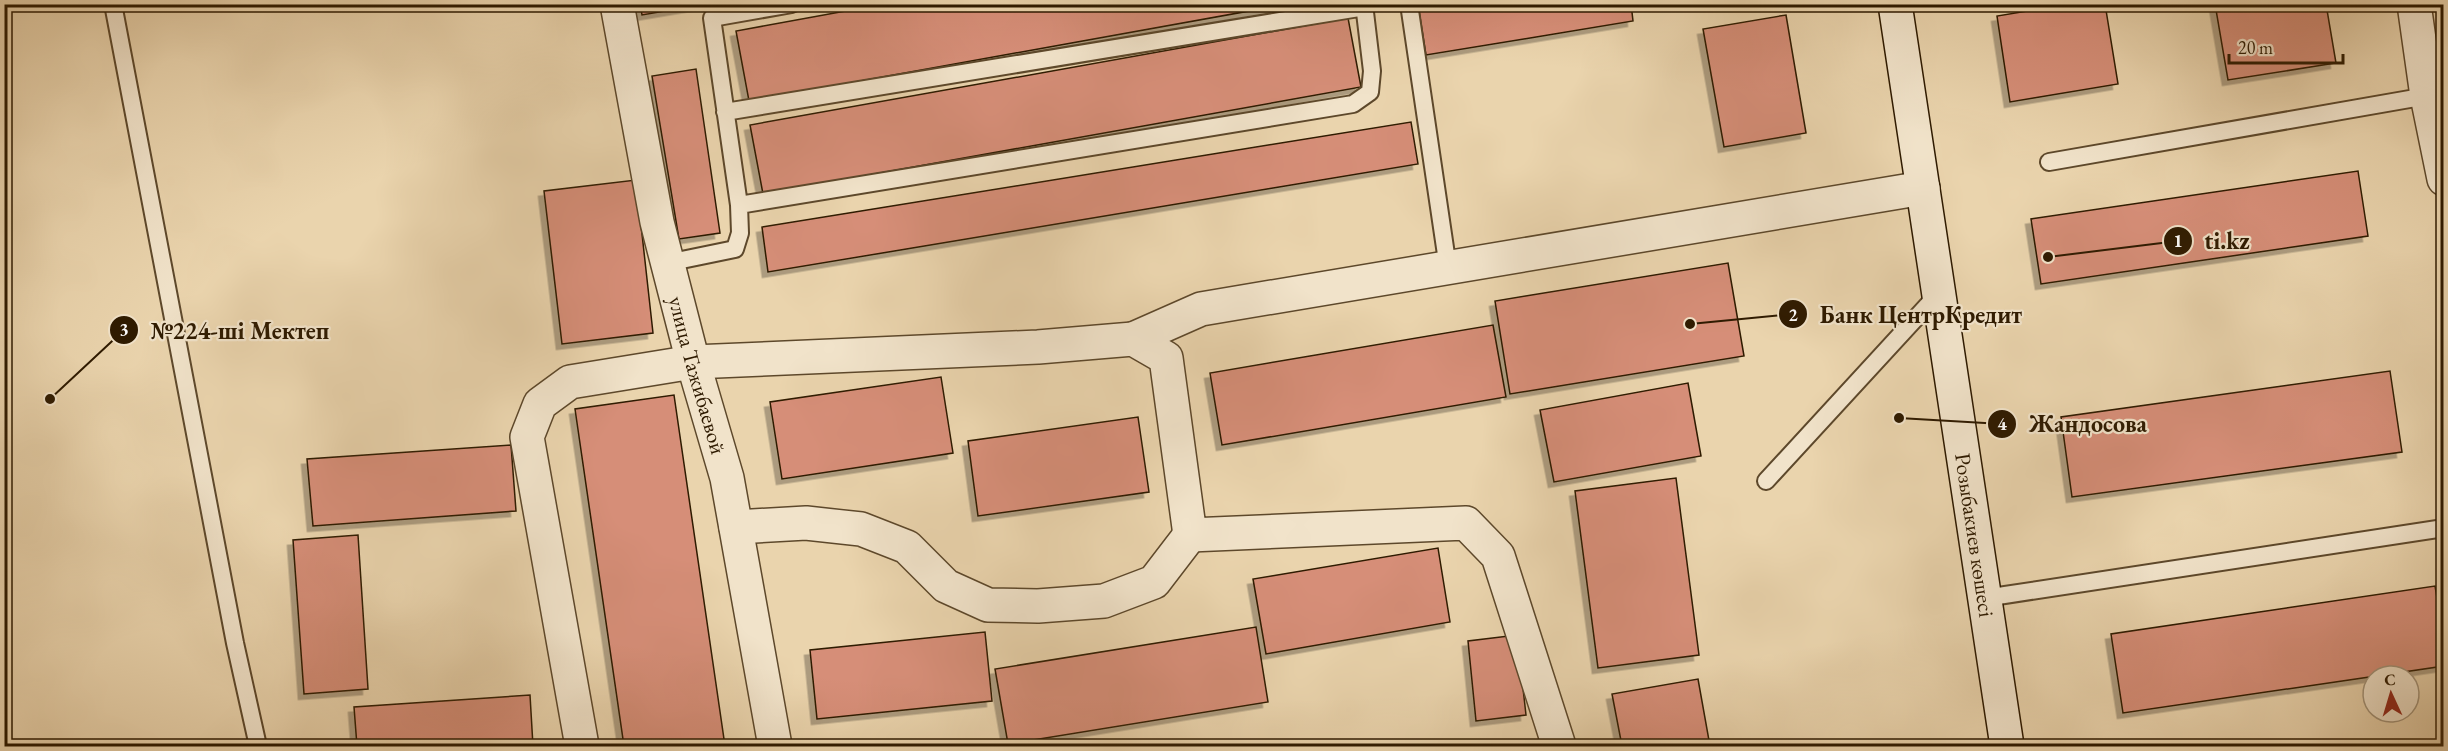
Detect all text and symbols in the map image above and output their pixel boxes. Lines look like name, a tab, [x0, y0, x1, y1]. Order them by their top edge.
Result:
scale bar	[2229, 27, 2343, 65]
text: 20 m	[2238, 36, 2273, 59]
callout: ti.kz	[2163, 220, 2262, 262]
text: ti.kz	[2204, 225, 2250, 256]
text: 1	[2173, 229, 2183, 252]
street label: улица Тажибаевой	[662, 293, 734, 458]
callout: Банк ЦентрКредит	[1778, 293, 2034, 335]
text: Банк ЦентрКредит	[1820, 299, 2022, 330]
text: 2	[1788, 303, 1798, 326]
callout: №224-ші Мектеп	[109, 309, 342, 351]
text: №224-ші Мектеп	[151, 315, 330, 346]
text: 3	[119, 318, 129, 341]
callout: Жандосова	[1987, 403, 2159, 445]
text: Жандосова	[2028, 408, 2148, 439]
text: 4	[1997, 412, 2007, 435]
street label: Розыбакиев көшесі	[1948, 451, 2002, 619]
north arrow	[2361, 664, 2421, 724]
text: С	[2384, 669, 2396, 690]

